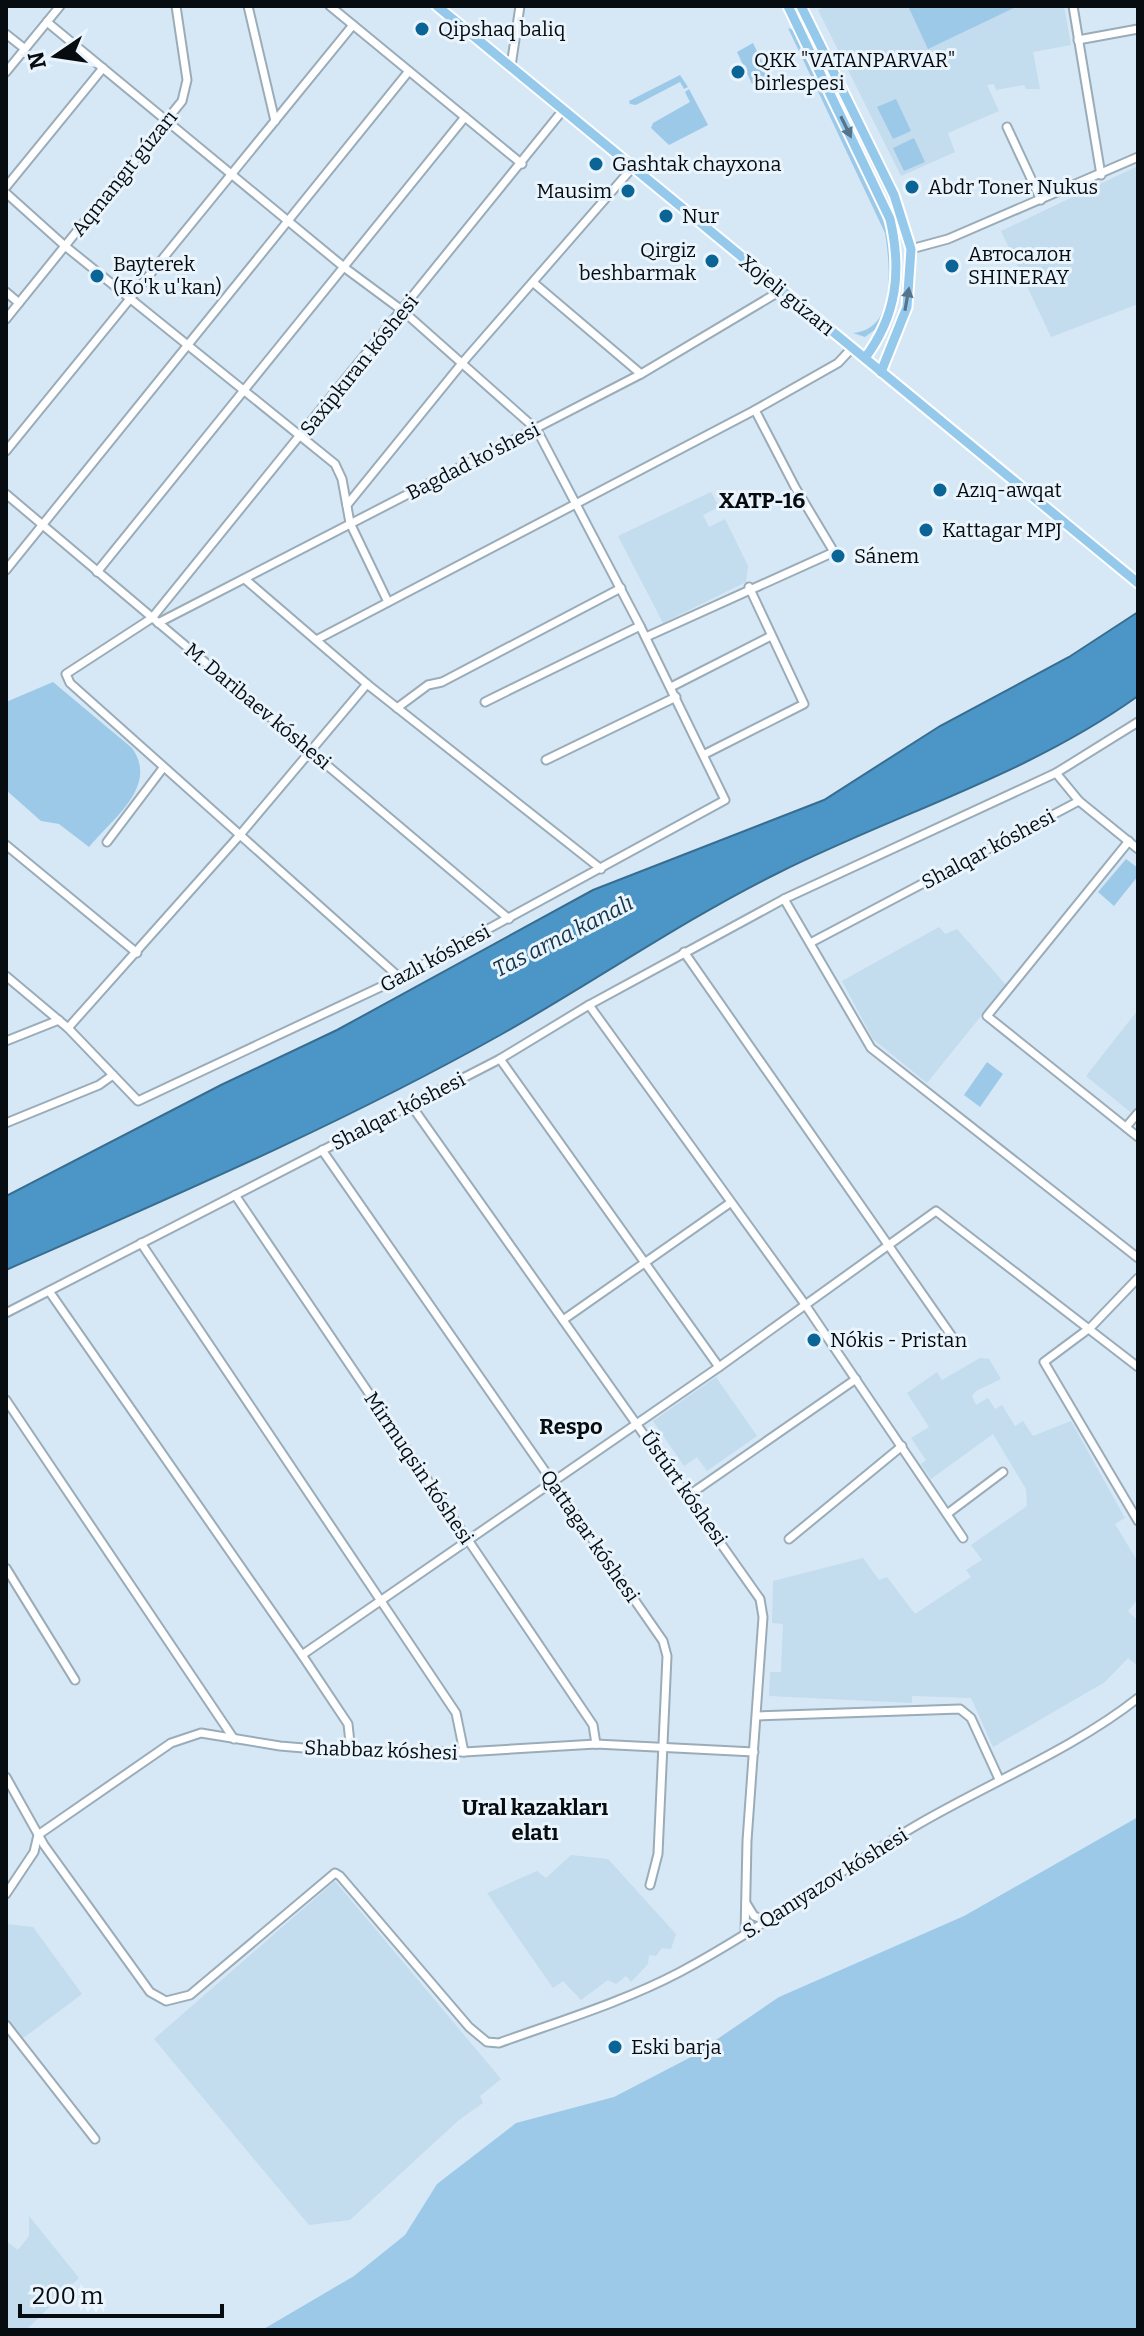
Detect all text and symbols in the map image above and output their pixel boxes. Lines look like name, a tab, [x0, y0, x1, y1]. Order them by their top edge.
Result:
north arrow	[16, 16, 96, 96]
place label: Qipshaq baliq	[438, 17, 566, 41]
marker: Qipshaq baliq	[413, 20, 431, 38]
place label: QKK "VATANPARVAR" birlespesi	[754, 48, 956, 95]
text: N	[22, 49, 52, 72]
marker: QKK "VATANPARVAR" birlespesi	[729, 63, 747, 81]
street label: Aqmangıt gúzarı	[66, 105, 182, 241]
one-way arrow	[839, 115, 853, 138]
place label: Gashtak chayxona	[612, 152, 781, 176]
marker: Gashtak chayxona	[587, 155, 605, 173]
place label: Abdr Toner Nukus	[928, 175, 1098, 199]
marker: Abdr Toner Nukus	[903, 178, 921, 196]
place label: Mausim	[537, 179, 612, 203]
marker: Mausim	[619, 182, 637, 200]
place label: Nur	[682, 204, 719, 228]
marker: Nur	[657, 207, 675, 225]
place label: Qirgiz beshbarmak	[579, 238, 697, 285]
place label: Автосалон SHINERAY	[968, 242, 1072, 289]
street label: Xojeli gúzarı	[734, 249, 839, 341]
place label: Bayterek (Ko'k u'kan)	[113, 252, 222, 299]
marker: Qirgiz beshbarmak	[703, 252, 721, 270]
marker: Автосалон SHINERAY	[943, 257, 961, 275]
marker: Bayterek (Ko'k u'kan)	[88, 267, 106, 285]
one-way arrow	[902, 286, 914, 311]
street label: Saxipkıran kóshesi	[295, 290, 423, 440]
street label: Bagdad ko'shesi	[402, 417, 544, 505]
place label: Azıq-awqat	[956, 478, 1062, 502]
marker: Azıq-awqat	[931, 481, 949, 499]
district label: XATP-16	[719, 487, 805, 514]
place label: Kattagar MPJ	[942, 518, 1062, 542]
marker: Kattagar MPJ	[917, 521, 935, 539]
place label: Sánem	[854, 544, 919, 568]
marker: Sánem	[829, 547, 847, 565]
street label: M. Daribaev kóshesi	[180, 638, 336, 774]
street label: Shalqar kóshesi	[917, 804, 1059, 894]
water label: Tas arna kanalı	[488, 889, 638, 983]
street label: Gazlı kóshesi	[376, 919, 494, 997]
street label: Shalqar kóshesi	[327, 1067, 469, 1155]
place label: Nókis - Pristan	[830, 1328, 967, 1352]
marker: Nókis - Pristan	[805, 1331, 823, 1349]
street label: Mirmuqsin kóshesi	[359, 1387, 479, 1549]
district label: Respo	[539, 1413, 603, 1440]
street label: Ústúrt kóshesi	[636, 1426, 732, 1550]
street label: Qattagar kóshesi	[535, 1465, 645, 1607]
street label: Shabbaz kóshesi	[304, 1735, 458, 1765]
district label: Ural kazakları elatı	[462, 1794, 608, 1846]
street label: S. Qanıyazov kóshesi	[738, 1822, 912, 1944]
place label: Eski barja	[631, 2035, 721, 2060]
marker: Eski barja	[606, 2038, 624, 2056]
scale bar	[20, 2268, 222, 2318]
text: 200 m	[32, 2282, 104, 2310]

